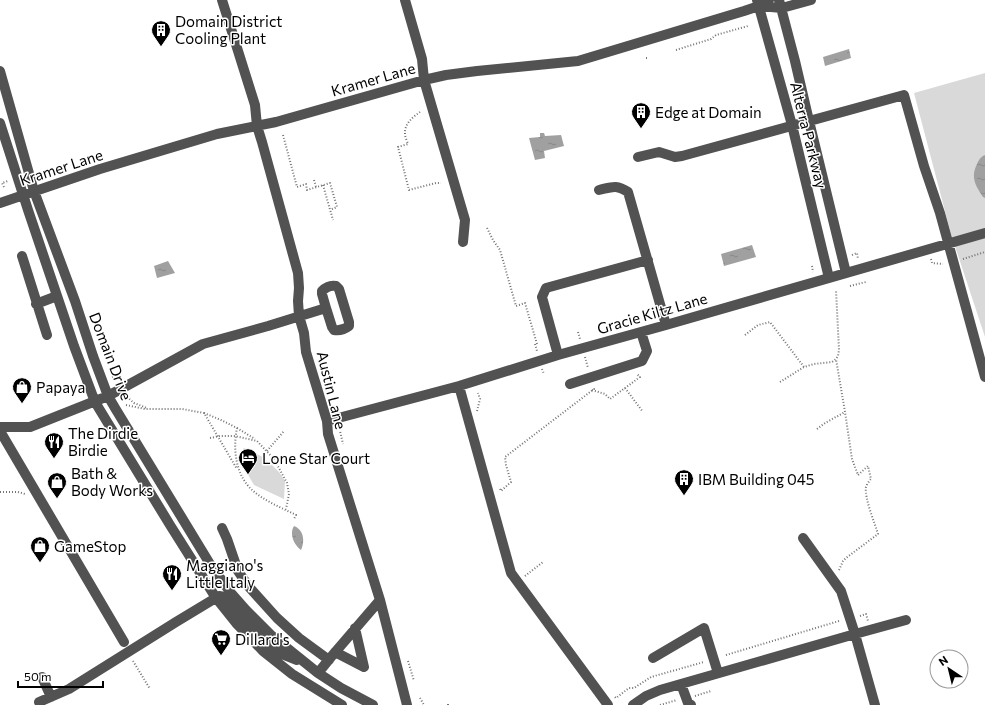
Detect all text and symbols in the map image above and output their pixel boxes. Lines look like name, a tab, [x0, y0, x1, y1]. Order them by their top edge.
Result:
place label: Domain District Cooling Plant	[175, 12, 283, 47]
building icon: Domain District Cooling Plant	[150, 19, 172, 47]
street label: Kramer Lane	[329, 58, 417, 100]
street label: Alterra Parkway	[787, 80, 831, 190]
building icon: Edge at Domain	[630, 101, 652, 129]
place label: Edge at Domain	[655, 103, 762, 121]
street label: Kramer Lane	[17, 145, 105, 189]
street label: Gracie Kiltz Lane	[595, 289, 709, 337]
street label: Domain Drive	[86, 310, 136, 402]
street label: Austin Lane	[314, 349, 350, 431]
shop icon: Papaya	[11, 376, 33, 404]
place label: Papaya	[36, 378, 85, 396]
place label: The Dirdie Birdie	[68, 424, 138, 459]
restaurant icon: The Dirdie Birdie	[43, 431, 65, 459]
hotel icon: Lone Star Court	[237, 447, 259, 475]
place label: Lone Star Court	[262, 449, 370, 467]
place label: Bath & Body Works	[71, 464, 153, 499]
building icon: IBM Building 045	[673, 468, 695, 496]
place label: IBM Building 045	[698, 470, 814, 488]
shop icon: Bath & Body Works	[46, 471, 68, 499]
shop icon: GameStop	[29, 535, 51, 563]
place label: GameStop	[54, 537, 126, 555]
place label: Maggiano's Little Italy	[186, 556, 264, 591]
restaurant icon: Maggiano's Little Italy	[161, 563, 183, 591]
supermarket icon: Dillard's	[210, 628, 232, 656]
place label: Dillard's	[235, 630, 290, 648]
north arrow	[929, 649, 969, 689]
text: N	[936, 653, 950, 668]
scale bar	[18, 663, 103, 689]
text: 50 m	[24, 669, 52, 683]

